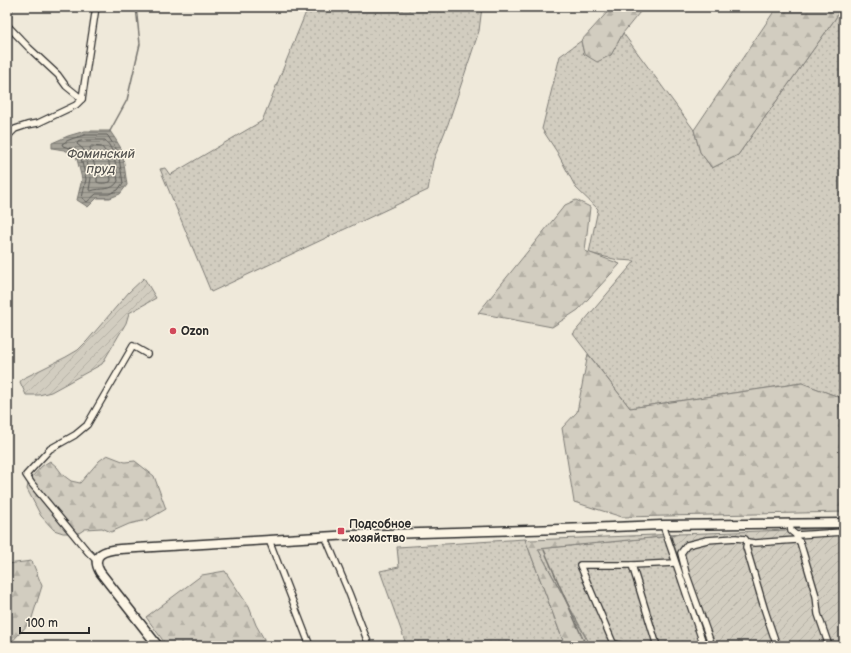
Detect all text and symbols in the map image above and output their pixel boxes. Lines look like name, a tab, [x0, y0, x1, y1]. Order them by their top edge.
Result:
water label: Фоминский пруд	[67, 146, 136, 177]
place label: Ozon	[181, 324, 209, 339]
marker: Ozon	[168, 326, 178, 336]
place label: Подсобное хозяйство	[349, 517, 411, 546]
marker: Подсобное хозяйство	[336, 526, 346, 536]
scale bar	[20, 609, 89, 635]
text: 100 m	[26, 616, 58, 631]

